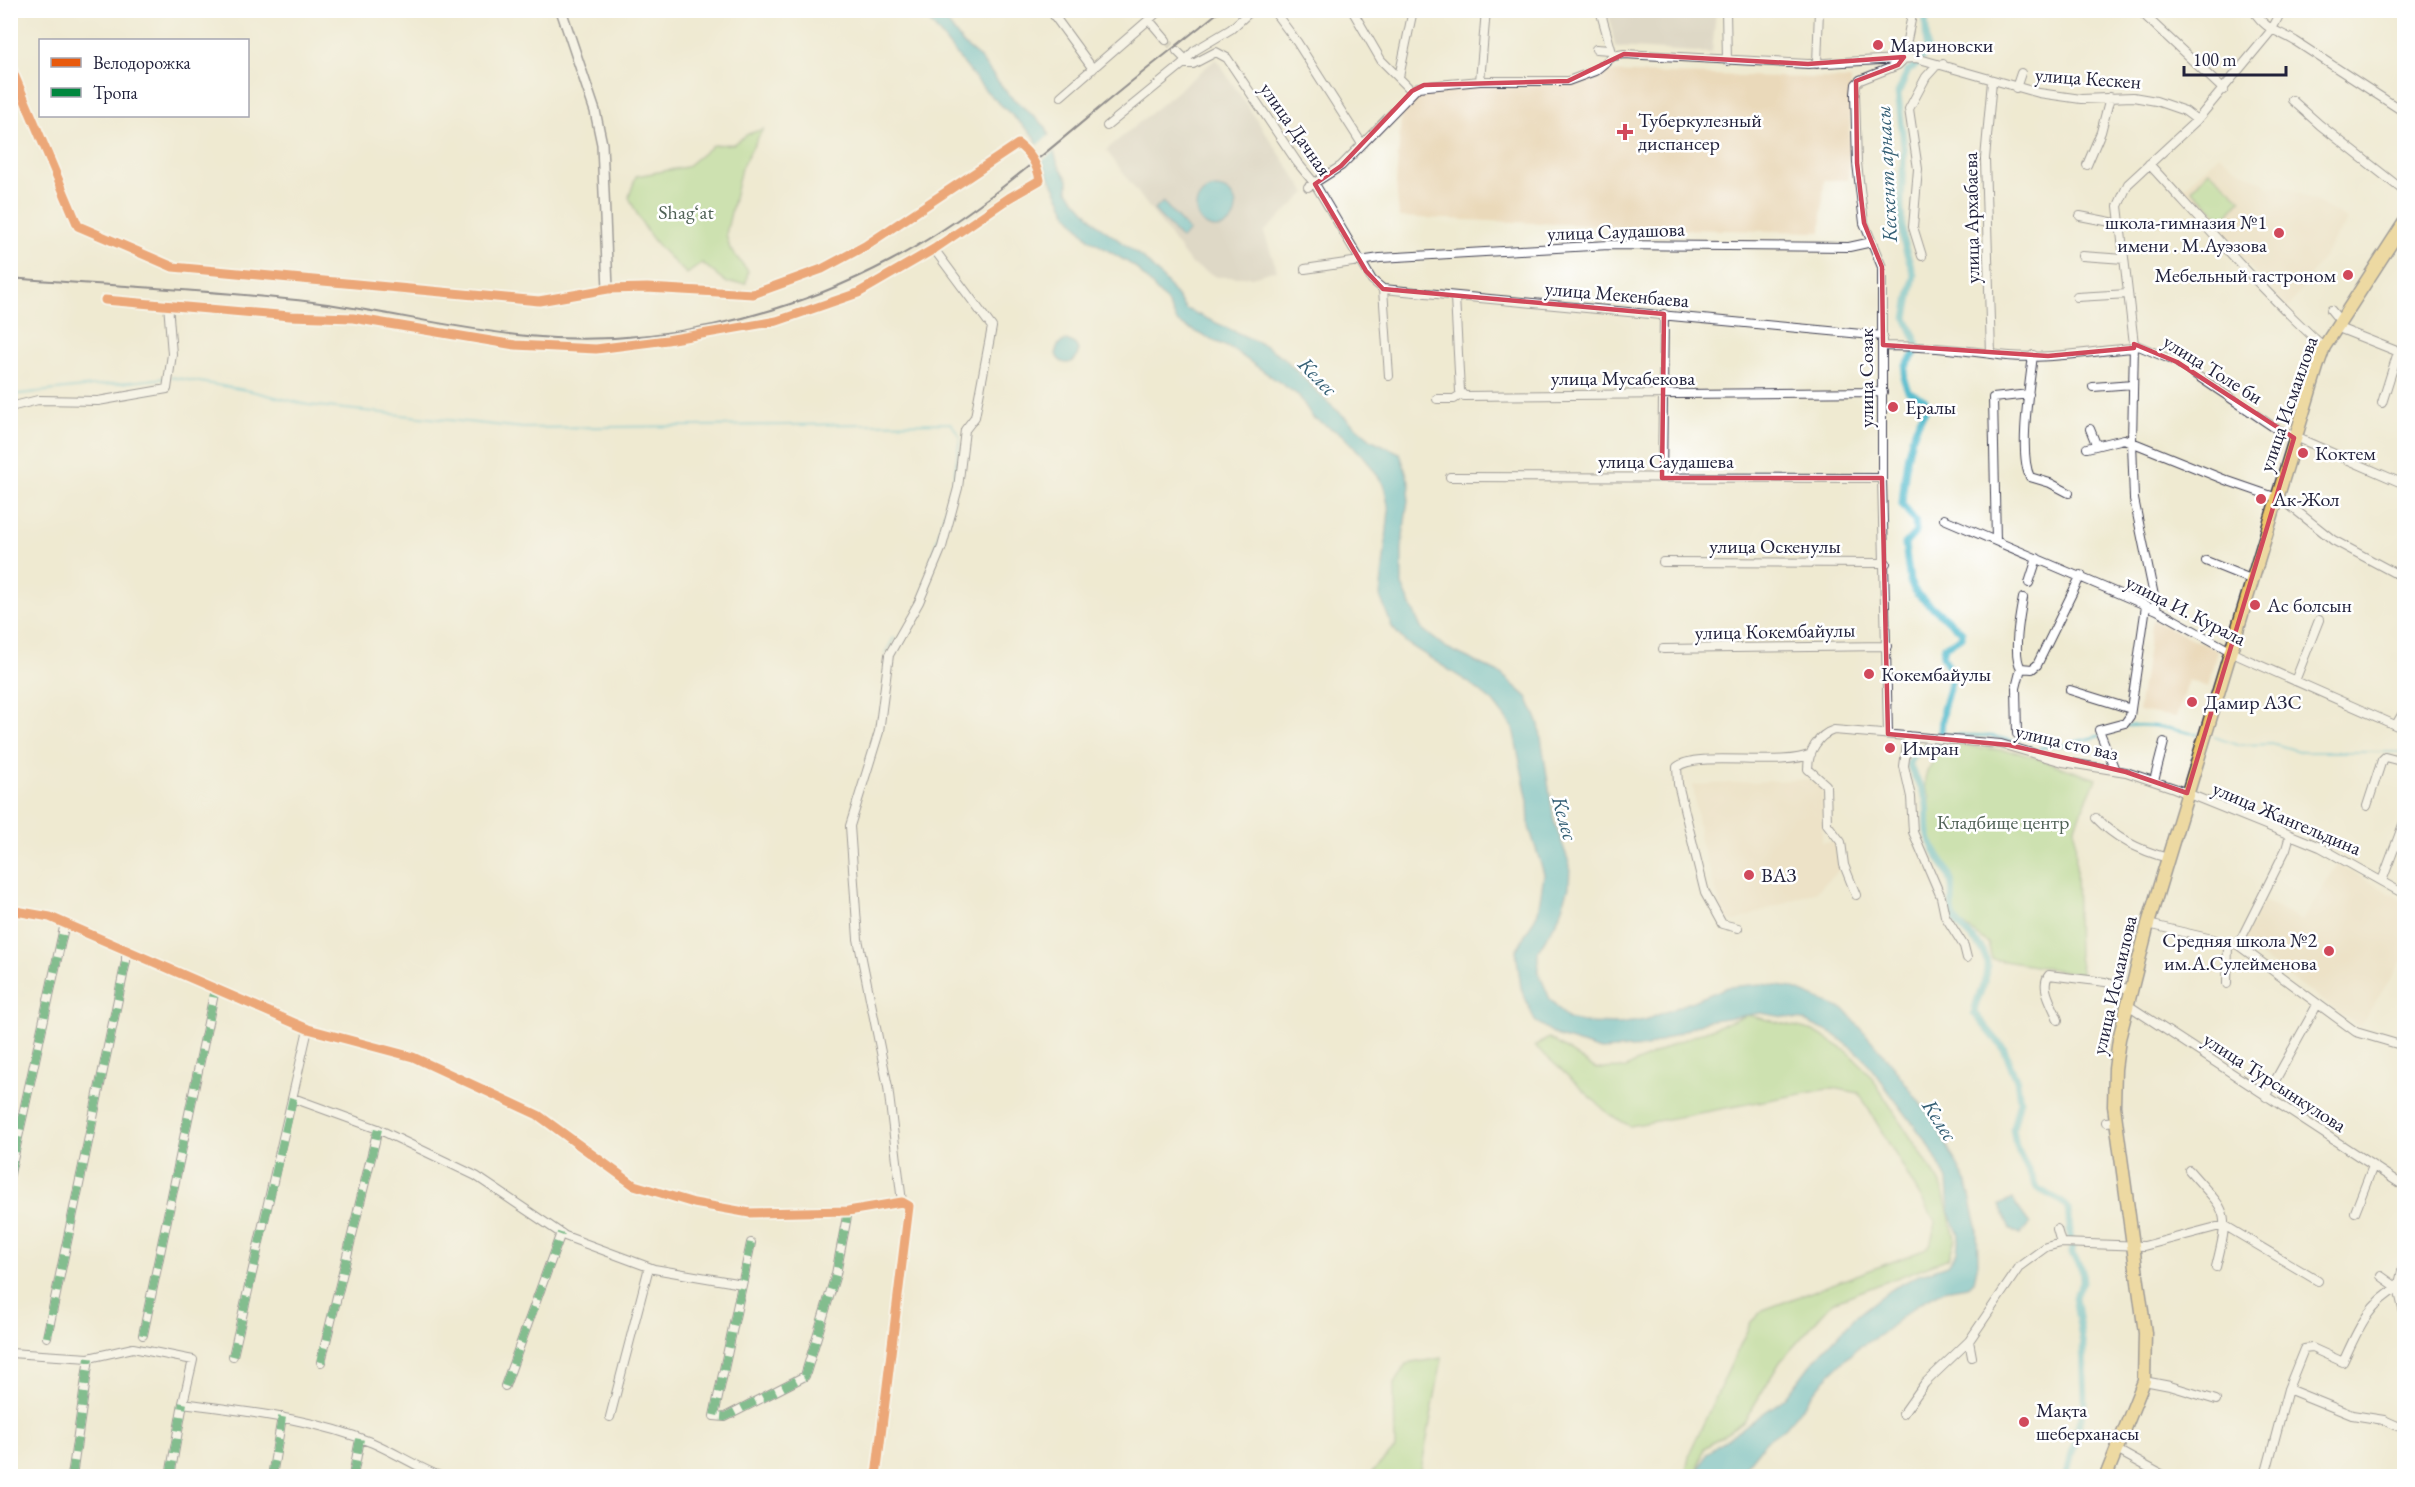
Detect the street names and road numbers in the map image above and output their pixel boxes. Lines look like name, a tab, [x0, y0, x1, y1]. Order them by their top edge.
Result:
street label: улица Кескен	[2034, 61, 2142, 95]
street label: улица Дачная	[1254, 77, 1338, 181]
street label: улица Архабаева	[1957, 152, 1985, 284]
street label: улица Саудашова	[1546, 216, 1686, 246]
street label: улица Мекенбаева	[1544, 275, 1690, 313]
street label: улица Созак	[1853, 328, 1879, 428]
street label: улица Толе би	[2158, 328, 2268, 410]
street label: улица Исмаилова	[2253, 333, 2323, 475]
street label: улица Мусабекова	[1551, 365, 1695, 391]
street label: улица Саудашева	[1598, 448, 1734, 474]
street label: улица Оскенулы	[1709, 533, 1841, 559]
street label: улица И. Курала	[2121, 568, 2251, 652]
street label: улица Кокембайулы	[1694, 617, 1856, 645]
street label: улица сто ваз	[2013, 718, 2121, 767]
street label: улица Жангельдина	[2209, 775, 2365, 861]
street label: улица Исмаилова	[2085, 913, 2143, 1057]
street label: улица Турсынкулова	[2199, 1026, 2352, 1138]

